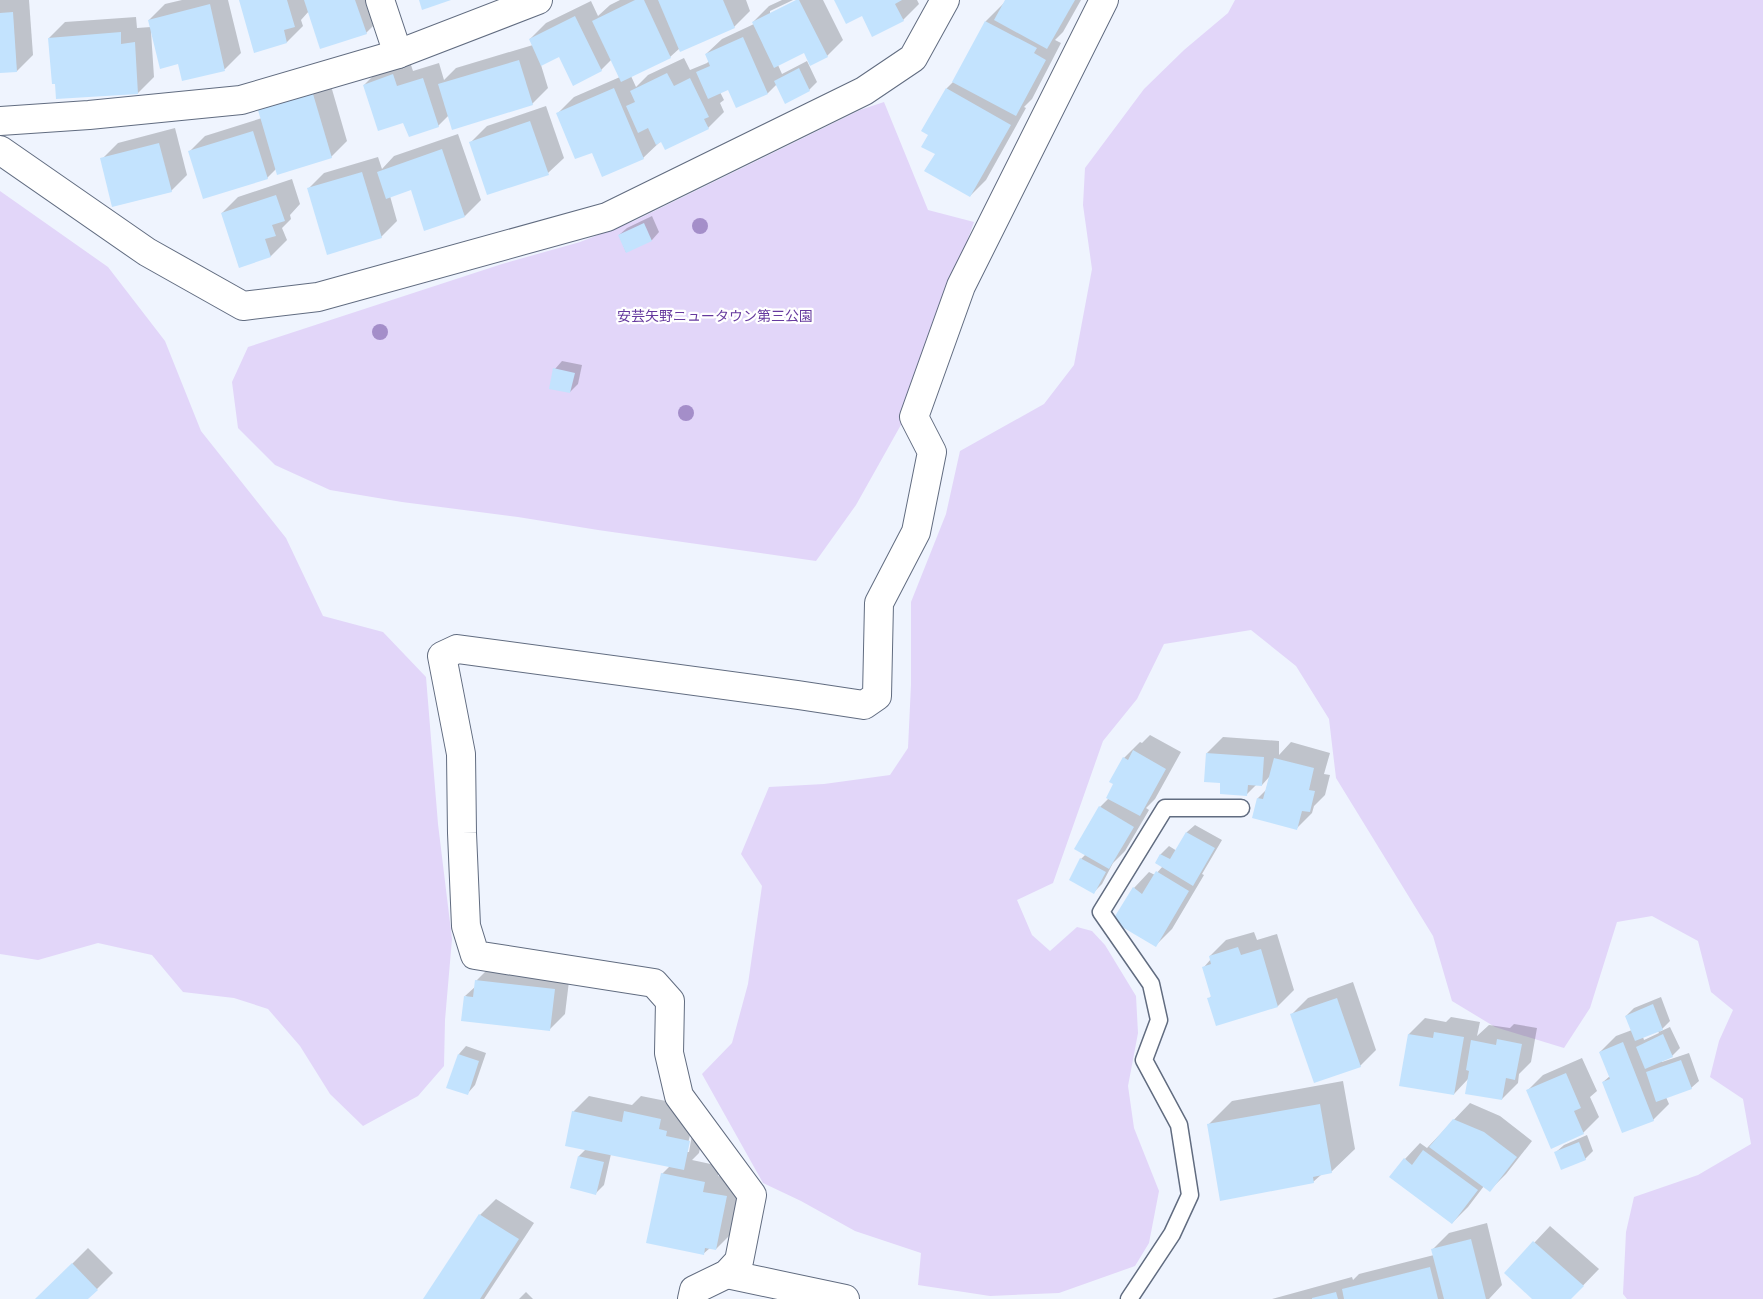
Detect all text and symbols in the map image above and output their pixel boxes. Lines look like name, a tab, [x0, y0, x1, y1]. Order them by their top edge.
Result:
park label: 安芸矢野ニュータウン第三公園	[617, 308, 813, 325]

